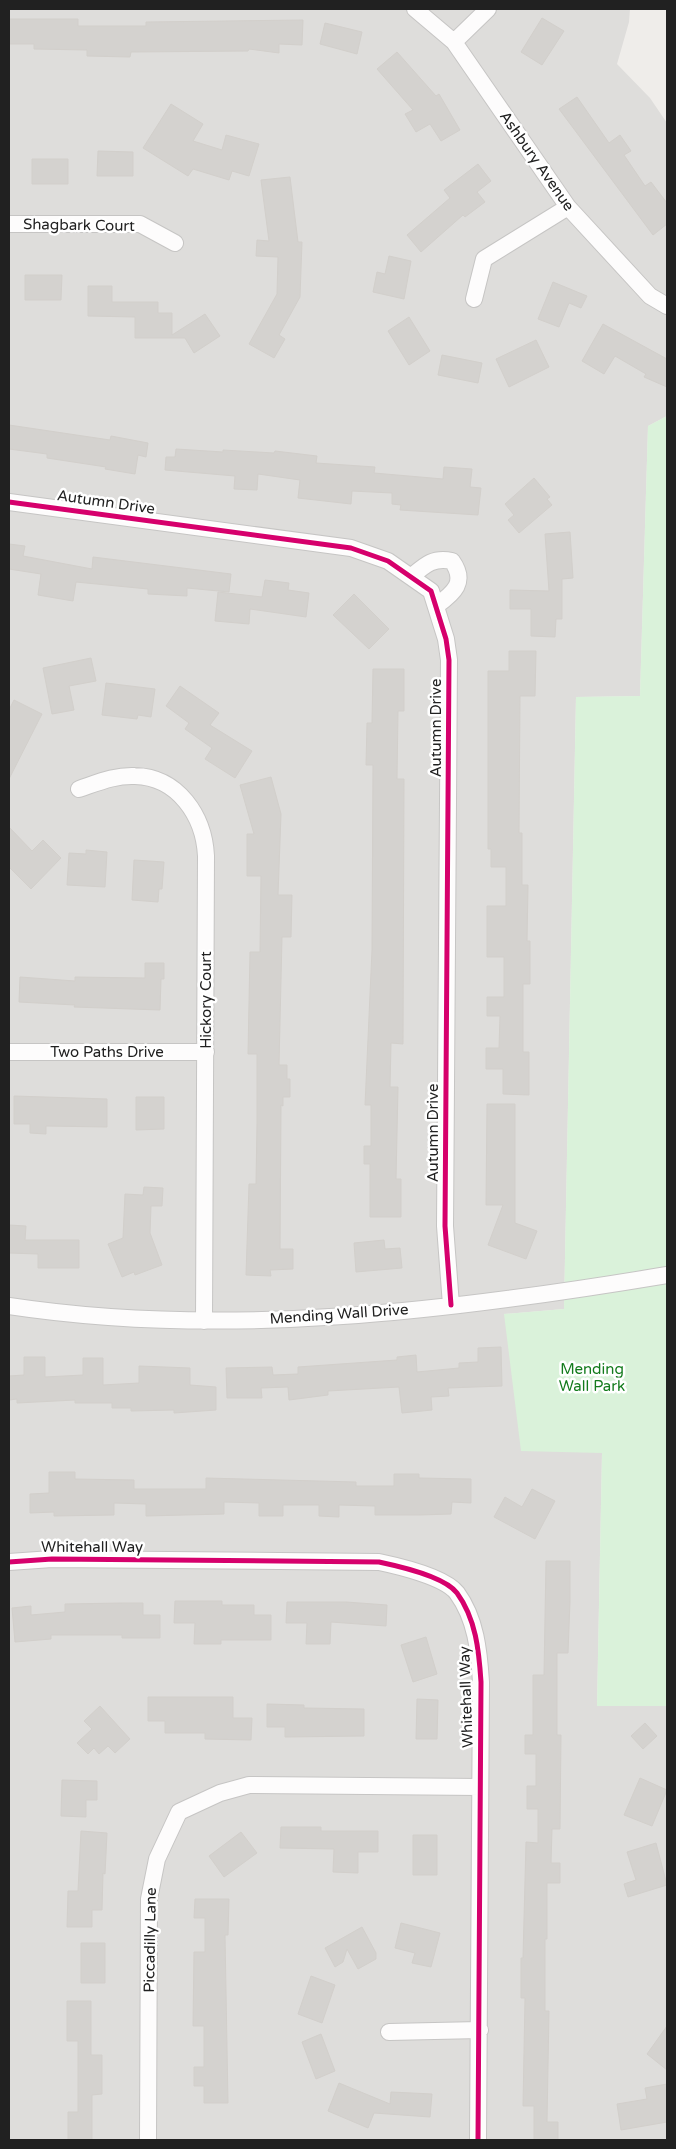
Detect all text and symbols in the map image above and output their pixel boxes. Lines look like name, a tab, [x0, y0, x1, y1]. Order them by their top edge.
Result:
street label: Ashbury Avenue	[496, 108, 578, 214]
street label: Shagbark Court	[23, 215, 135, 235]
street label: Autumn Drive	[56, 486, 156, 518]
street label: Autumn Drive	[427, 679, 445, 777]
street label: Hickory Court	[197, 951, 215, 1049]
street label: Two Paths Drive	[50, 1043, 164, 1061]
street label: Autumn Drive	[424, 1084, 442, 1182]
street label: Mending Wall Drive	[269, 1300, 409, 1328]
park label: Mending Wall Park	[559, 1360, 625, 1395]
street label: Whitehall Way	[41, 1538, 143, 1556]
street label: Whitehall Way	[455, 1646, 477, 1748]
street label: Piccadilly Lane	[140, 1887, 160, 1993]

